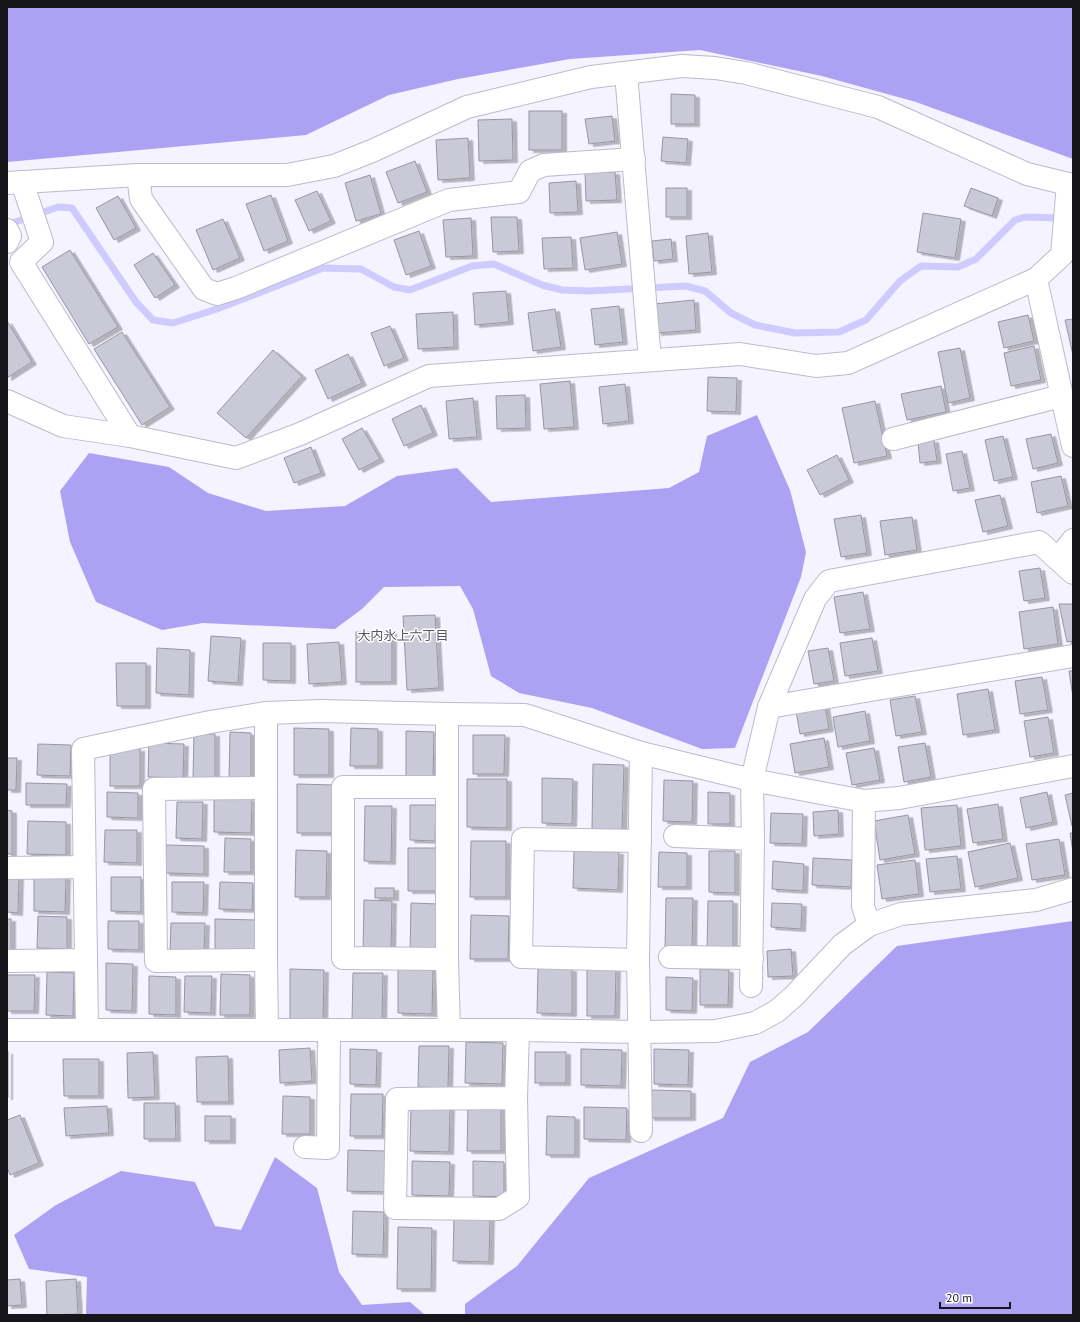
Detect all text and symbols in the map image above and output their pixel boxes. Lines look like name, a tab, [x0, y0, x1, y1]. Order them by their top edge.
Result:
district label: 大内氷上六丁目	[357, 627, 449, 644]
scale bar	[940, 1284, 1010, 1310]
text: 20 m	[946, 1290, 972, 1305]

